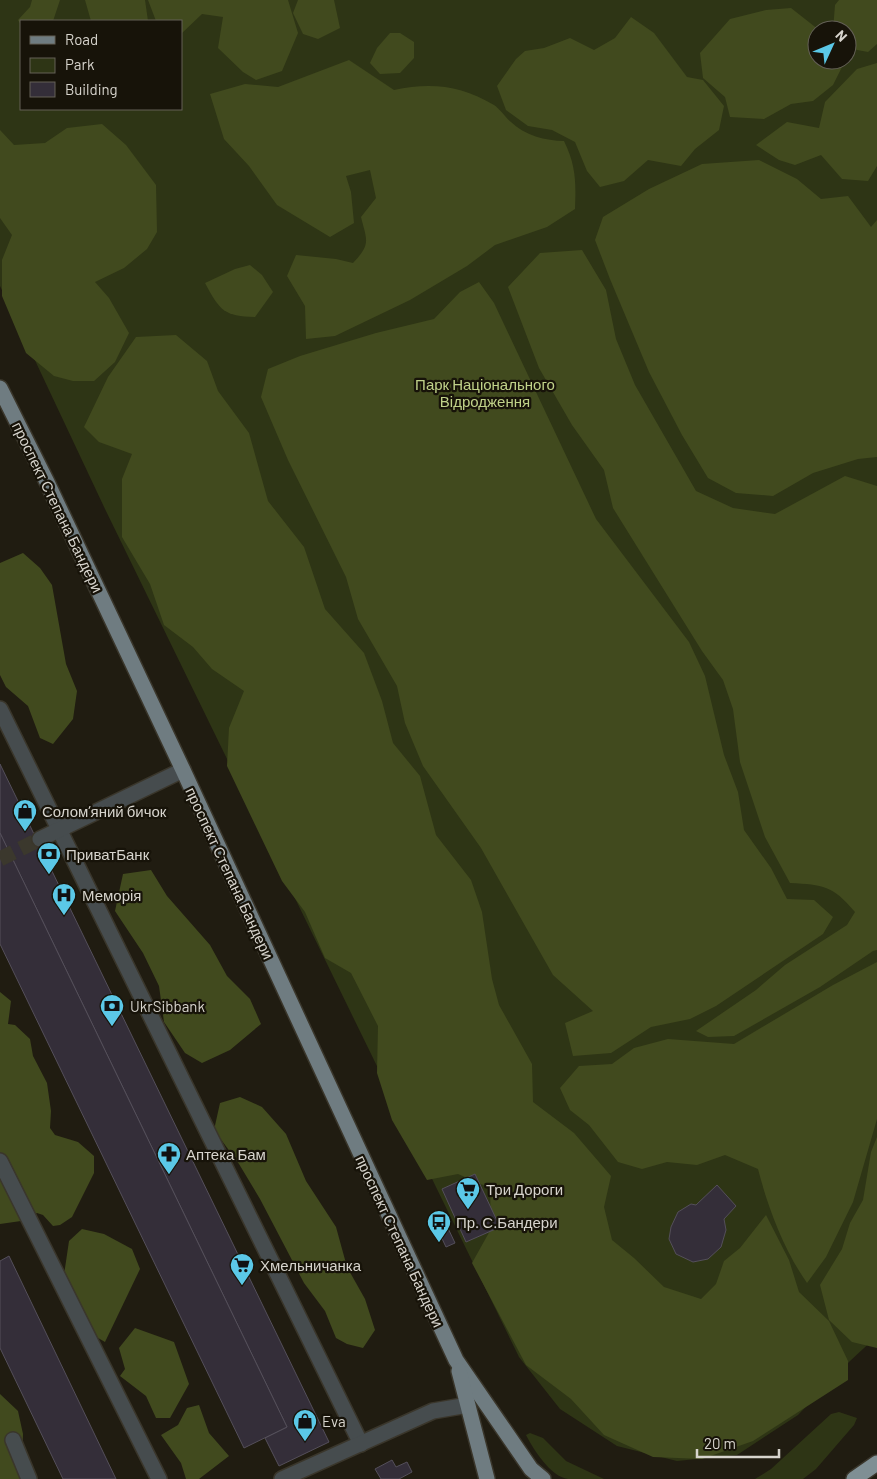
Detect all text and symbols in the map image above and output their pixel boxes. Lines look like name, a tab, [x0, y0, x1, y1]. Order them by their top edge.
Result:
legend	[20, 20, 182, 110]
north arrow	[807, 20, 857, 70]
text: N	[832, 26, 851, 45]
text: Road	[65, 30, 98, 48]
text: Park	[65, 55, 95, 73]
text: Building	[65, 80, 118, 98]
park label: Парк Національного Відродження	[415, 375, 555, 410]
street label: проспект Степана Бандери	[9, 419, 107, 595]
street label: проспект Степана Бандери	[182, 784, 278, 962]
shop icon: Соломʼяний бичок	[12, 798, 38, 832]
place label: Соломʼяний бичок	[42, 802, 167, 820]
bank icon: ПриватБанк	[36, 841, 62, 875]
place label: ПриватБанк	[66, 845, 150, 863]
hospital icon: Меморія	[51, 882, 77, 916]
place label: Меморія	[82, 886, 141, 904]
bank icon: UkrSibbank	[99, 993, 125, 1027]
place label: UkrSibbank	[130, 997, 205, 1015]
pharmacy icon: Аптека Бам	[156, 1141, 182, 1175]
place label: Аптека Бам	[186, 1145, 266, 1163]
street label: проспект Степана Бандери	[352, 1152, 448, 1330]
supermarket icon: Три Дороги	[455, 1176, 481, 1210]
place label: Три Дороги	[486, 1180, 563, 1198]
bus stop icon: Пр. С.Бандери	[426, 1209, 452, 1243]
place label: Пр. С.Бандери	[456, 1213, 558, 1231]
supermarket icon: Хмельничанка	[229, 1252, 255, 1286]
place label: Хмельничанка	[260, 1256, 362, 1274]
shop icon: Eva	[292, 1408, 318, 1442]
place label: Eva	[322, 1412, 346, 1430]
scale bar	[697, 1426, 780, 1458]
text: 20 m	[704, 1434, 736, 1452]

